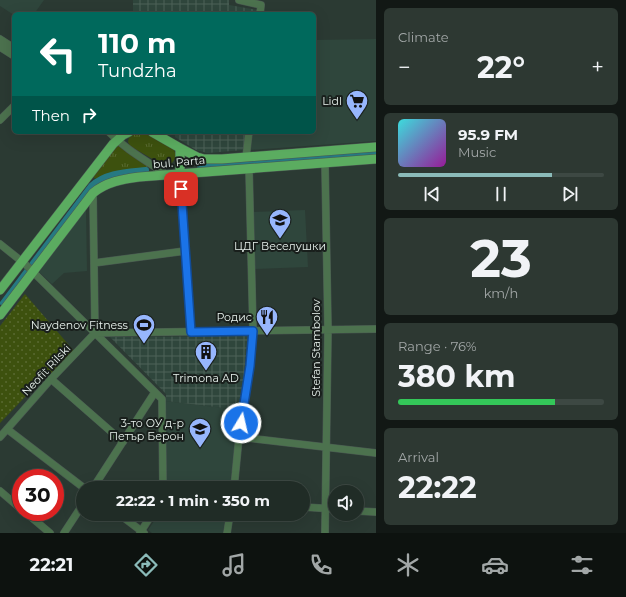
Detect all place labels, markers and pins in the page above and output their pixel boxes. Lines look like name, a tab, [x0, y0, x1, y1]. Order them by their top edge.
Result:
supermarket icon: Lidl	[344, 88, 370, 121]
place label: Lidl	[322, 94, 342, 108]
pin	[164, 172, 198, 206]
school or university icon: ЦДГ Веселушки	[267, 207, 293, 240]
place label: ЦДГ Веселушки	[234, 239, 326, 253]
restaurant icon: Родис	[254, 304, 280, 337]
place label: Родис	[216, 310, 252, 324]
sports icon: Naydenov Fitness	[131, 312, 157, 345]
place label: Naydenov Fitness	[31, 318, 129, 332]
building icon: Trimona AD	[193, 339, 219, 372]
place label: Trimona AD	[173, 371, 239, 385]
place label: 3-то ОУ д-р Петър Берон	[109, 416, 184, 443]
school or university icon: 3-то ОУ д-р Петър Берон	[187, 416, 213, 449]

